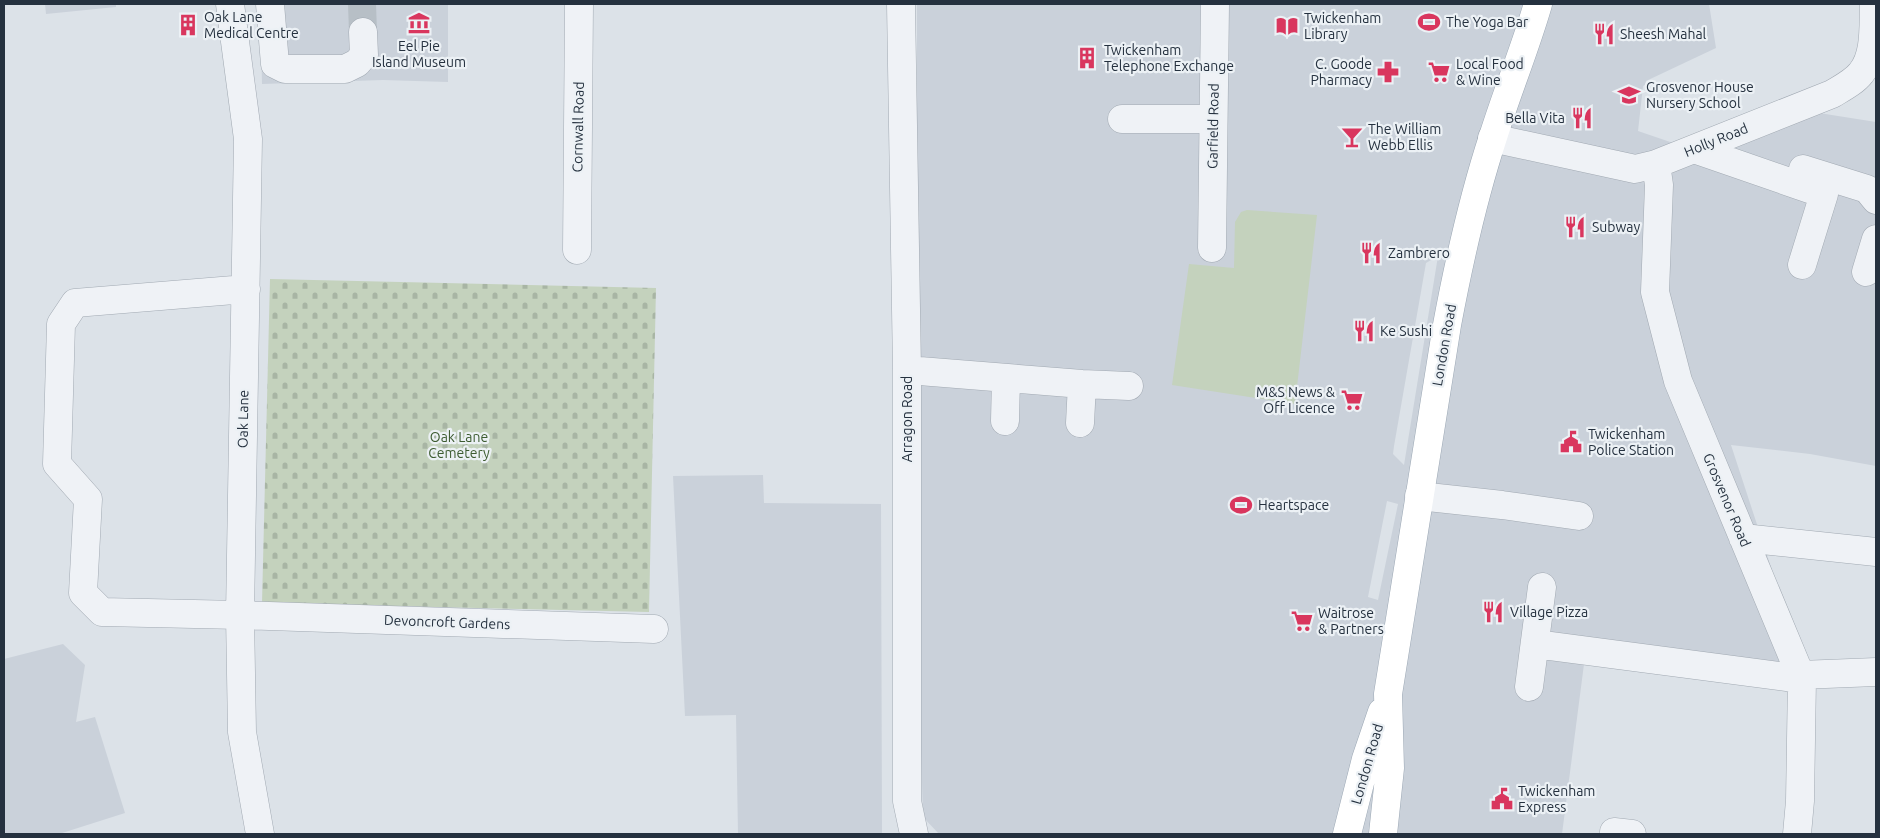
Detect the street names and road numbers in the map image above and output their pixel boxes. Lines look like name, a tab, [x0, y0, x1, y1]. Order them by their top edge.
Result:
street label: Cornwall Road	[569, 81, 587, 173]
street label: Garfield Road	[1204, 83, 1222, 169]
street label: Holly Road	[1682, 120, 1750, 160]
street label: London Road	[1429, 303, 1459, 387]
street label: Arragon Road	[899, 376, 915, 462]
street label: Oak Lane	[234, 390, 252, 448]
street label: Grosvenor Road	[1700, 451, 1754, 549]
street label: Devoncroft Gardens	[384, 612, 510, 632]
street label: London Road	[1348, 722, 1386, 806]

